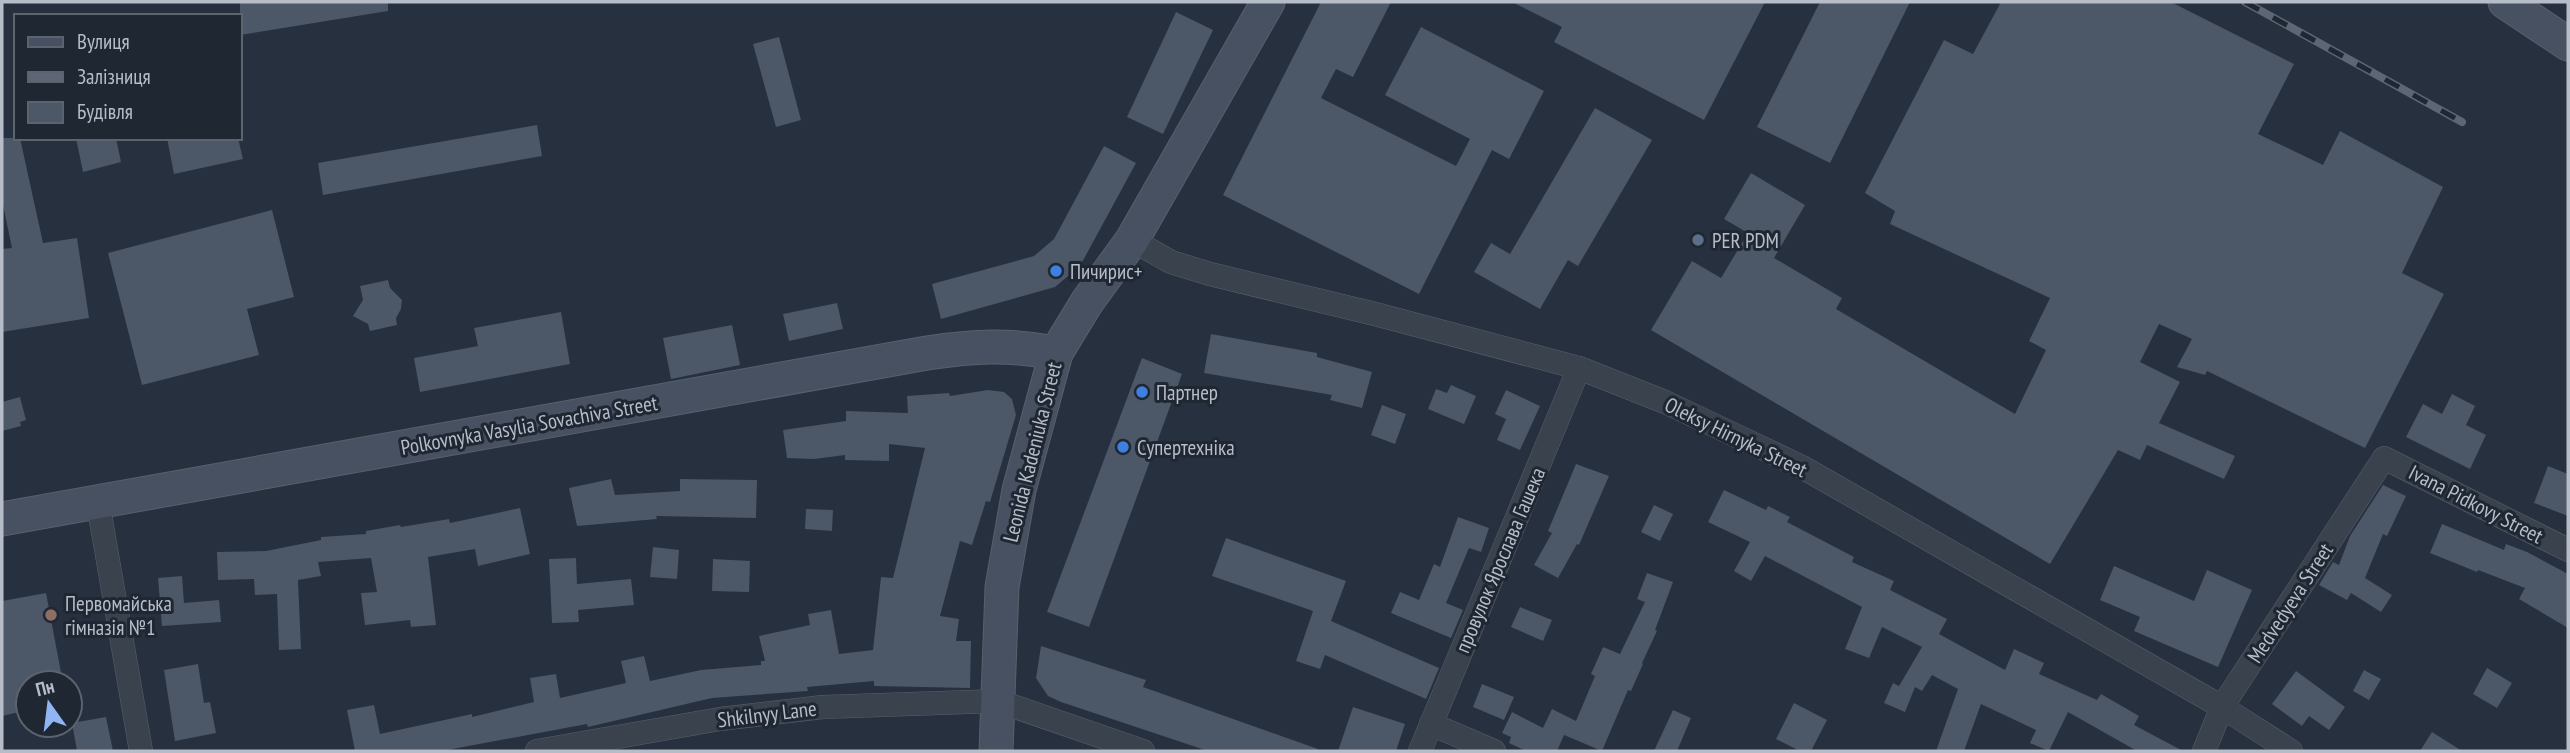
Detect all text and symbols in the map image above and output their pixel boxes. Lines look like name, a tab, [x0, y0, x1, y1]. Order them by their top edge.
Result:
legend	[14, 14, 242, 140]
text: Вулиця	[77, 28, 130, 55]
text: Залізниця	[77, 63, 151, 90]
text: Будівля	[77, 98, 133, 125]
place label: PER PDM	[1712, 227, 1779, 254]
marker: PER PDM	[1690, 232, 1706, 248]
place label: Пичирис+	[1070, 258, 1142, 285]
marker: Пичирис+	[1048, 263, 1064, 279]
street label: Leonida Kadeniuka Street	[997, 359, 1067, 545]
place label: Партнер	[1156, 379, 1218, 406]
marker: Партнер	[1134, 384, 1150, 400]
street label: Polkovnyka Vasylia Sovachiva Street	[399, 389, 660, 461]
street label: Oleksy Hirnyka Street	[1660, 391, 1812, 483]
place label: Супертехніка	[1137, 434, 1235, 461]
marker: Супертехніка	[1115, 439, 1131, 455]
street label: Ivana Pidkovy Street	[2404, 459, 2548, 550]
street label: провулок Ярослава Гашека	[1449, 463, 1551, 657]
street label: Medvedyeva Street	[2241, 538, 2339, 668]
place label: Первомайська гімназія №1	[65, 590, 172, 641]
marker: Первомайська гімназія №1	[43, 607, 59, 623]
north arrow	[14, 669, 84, 739]
text: Пн	[33, 674, 57, 701]
street label: Shkilnyy Lane	[716, 695, 818, 733]

